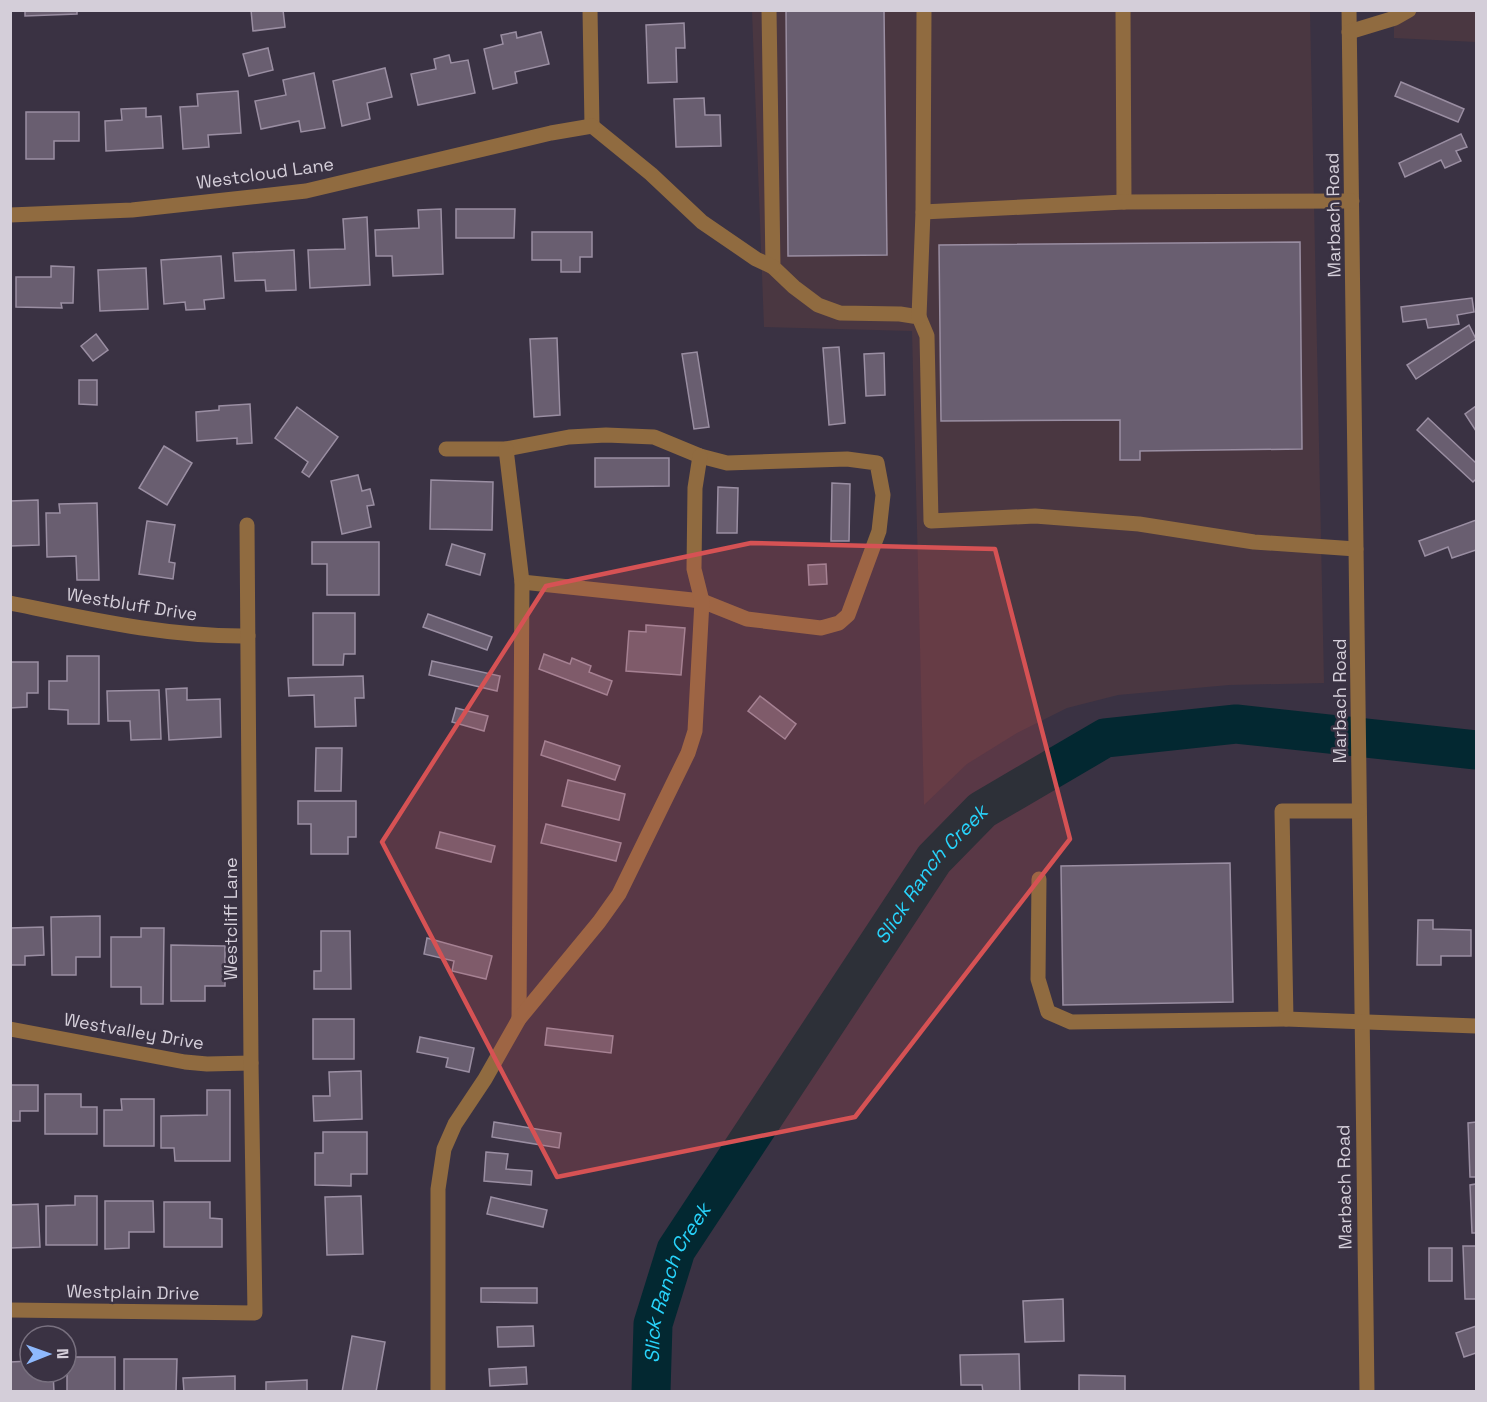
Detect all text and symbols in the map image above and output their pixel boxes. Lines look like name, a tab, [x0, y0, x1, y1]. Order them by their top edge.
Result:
street label: Westcloud Lane	[195, 152, 335, 194]
street label: Marbach Road	[1320, 152, 1346, 278]
street label: Westbluff Drive	[65, 582, 199, 626]
street label: Marbach Road	[1328, 638, 1351, 764]
water label: Slick Ranch Creek	[869, 797, 995, 949]
street label: Westcliff Lane	[219, 857, 242, 981]
street label: Westvalley Drive	[62, 1007, 206, 1055]
street label: Marbach Road	[1331, 1124, 1357, 1250]
water label: Slick Ranch Creek	[639, 1196, 718, 1363]
street label: Westplain Drive	[66, 1279, 200, 1305]
north arrow	[18, 1324, 78, 1384]
text: N	[52, 1348, 73, 1359]

